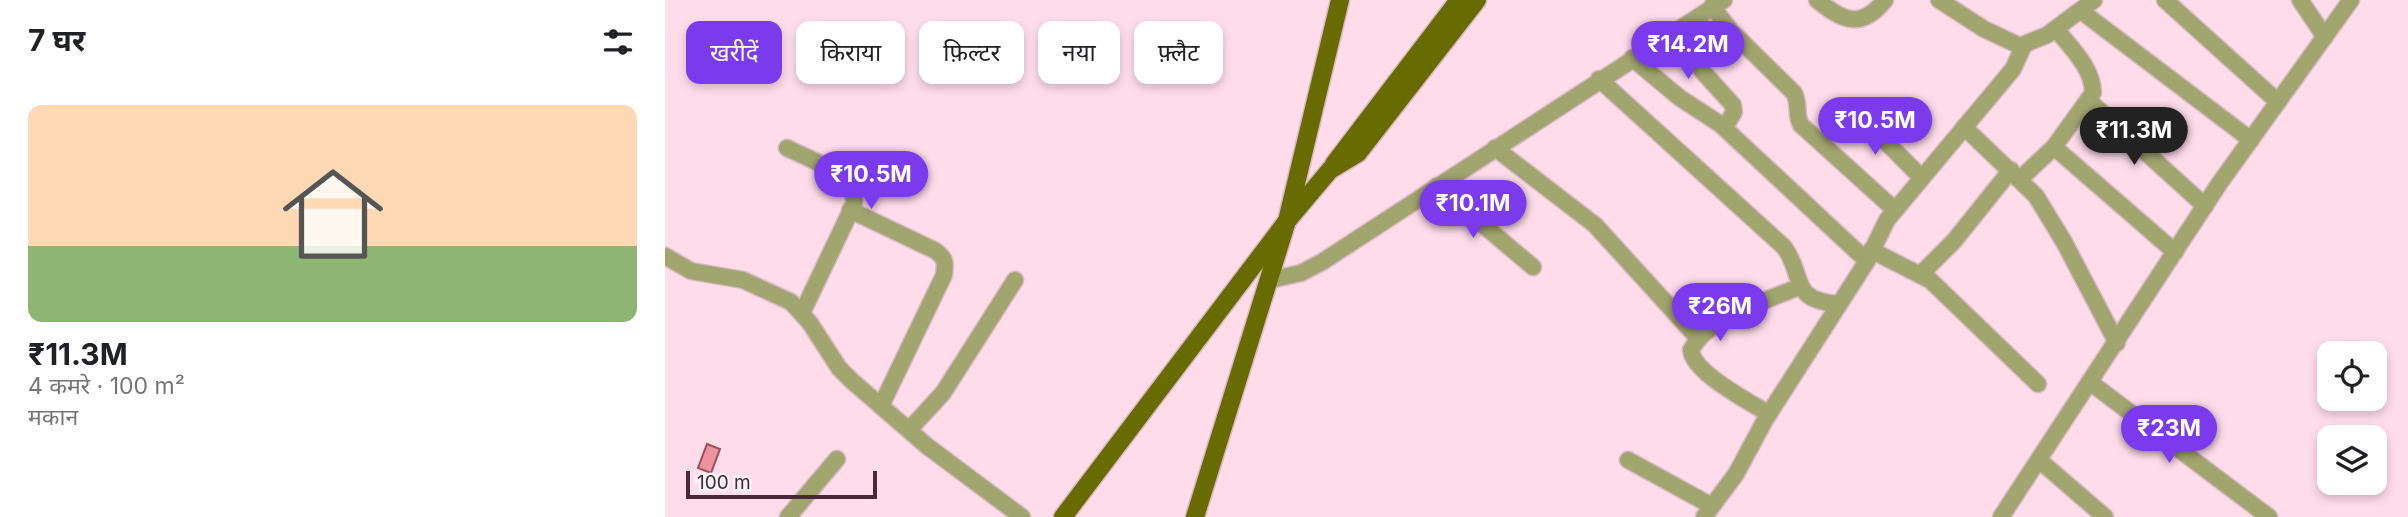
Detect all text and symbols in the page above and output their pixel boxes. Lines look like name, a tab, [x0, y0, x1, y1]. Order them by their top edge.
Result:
chip: खरीदें	[686, 21, 782, 84]
chip: किराया	[796, 21, 905, 84]
chip: फ़िल्टर	[919, 21, 1024, 84]
chip: नया	[1038, 21, 1120, 84]
chip: फ़्लैट	[1134, 21, 1223, 84]
text: 7 घर	[28, 22, 85, 58]
pin: ₹14.2M	[1631, 22, 1745, 81]
icon: filters	[599, 23, 637, 61]
text: ₹14.2M	[1647, 30, 1729, 58]
pin: ₹10.5M	[1818, 97, 1932, 157]
text: ₹10.5M	[1834, 106, 1916, 134]
pin: ₹11.3M	[2077, 108, 2191, 167]
text: ₹11.3M	[2096, 116, 2172, 144]
icon: home	[270, 151, 396, 277]
pin: ₹10.5M	[814, 152, 928, 211]
text: ₹10.5M	[830, 160, 912, 188]
pin: ₹10.1M	[1416, 180, 1530, 240]
text: ₹10.1M	[1436, 189, 1510, 217]
pin: ₹26M	[1679, 284, 1761, 343]
text: ₹26M	[1688, 292, 1752, 320]
text: ₹11.3M	[28, 336, 128, 372]
map controls	[2317, 341, 2387, 495]
button: locate	[2317, 341, 2387, 411]
text: 4 कमरे · 100 m²	[28, 372, 185, 400]
text: मकान	[28, 403, 78, 431]
pin: ₹23M	[2128, 406, 2210, 465]
text: ₹23M	[2137, 414, 2201, 442]
button: layers	[2317, 425, 2387, 495]
scale bar	[686, 468, 877, 500]
text: 100 m	[697, 471, 751, 494]

